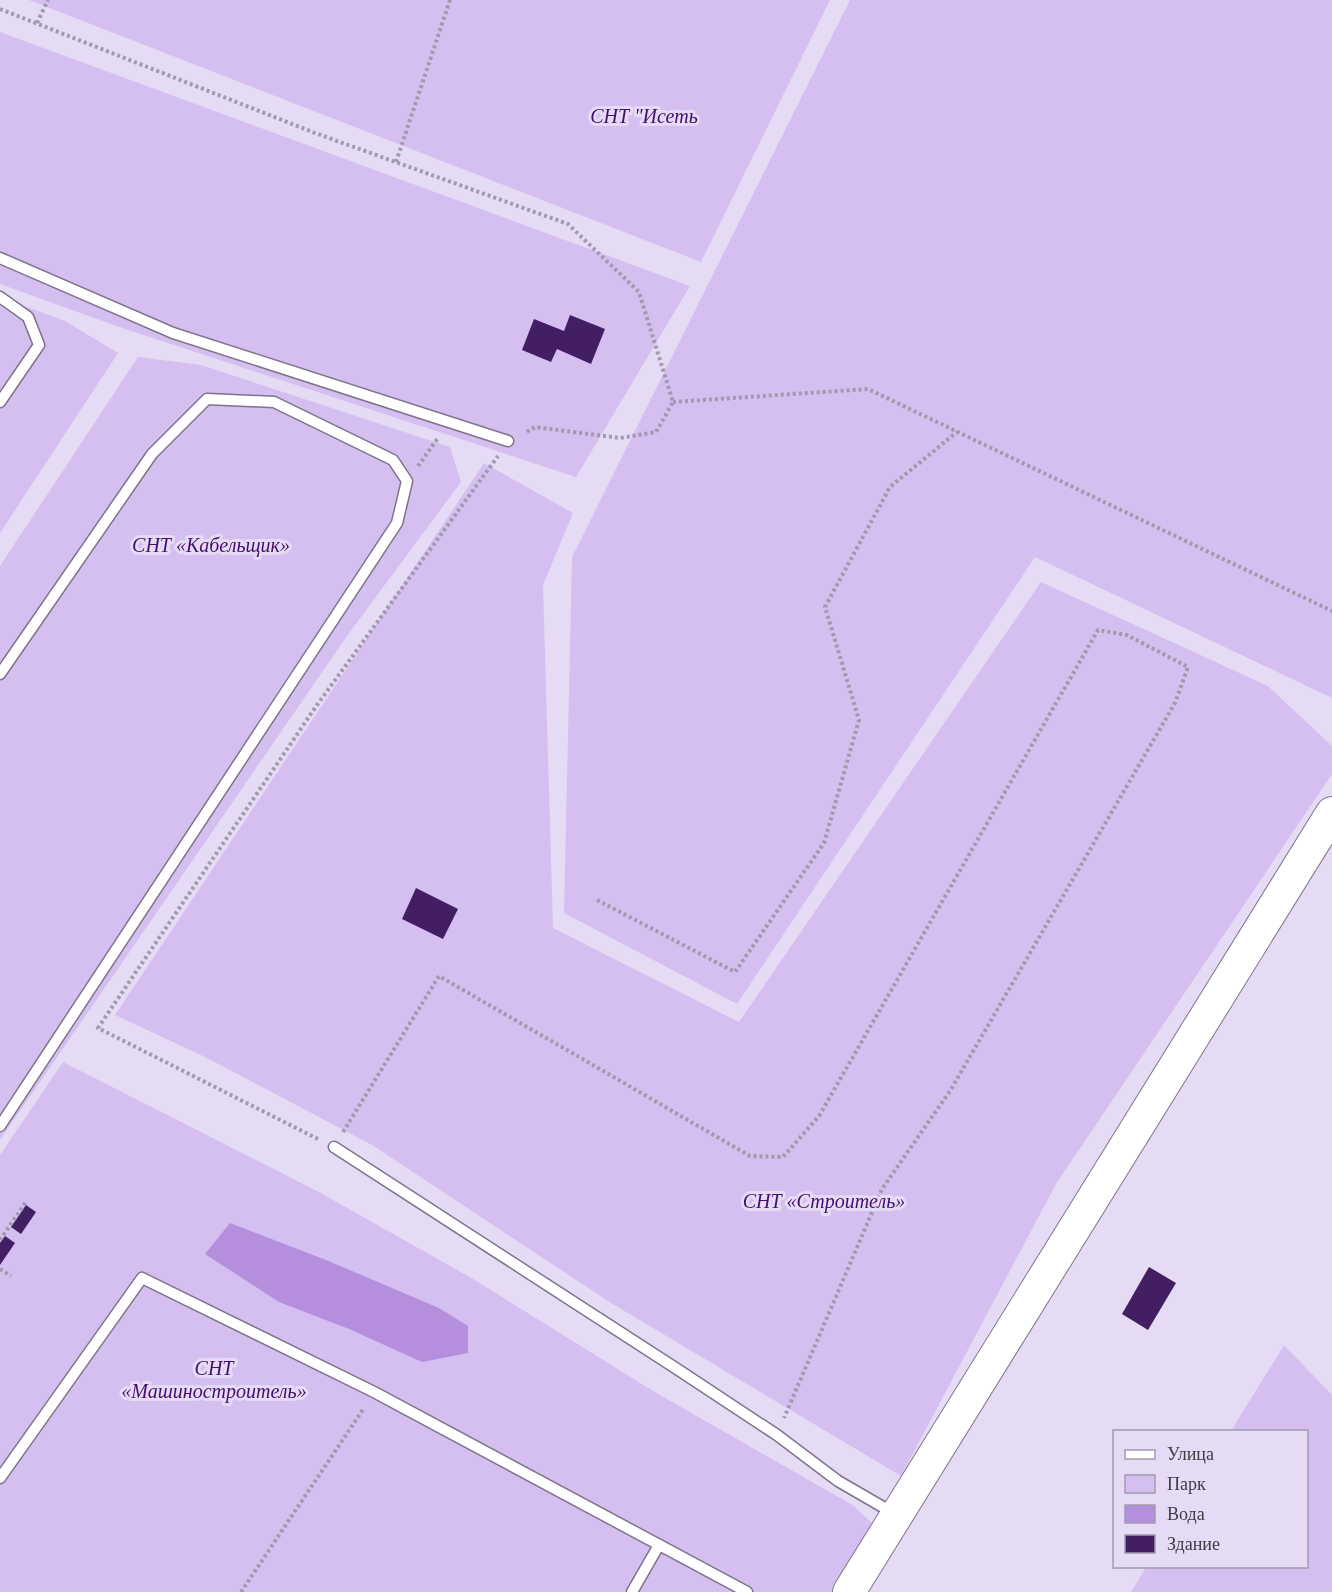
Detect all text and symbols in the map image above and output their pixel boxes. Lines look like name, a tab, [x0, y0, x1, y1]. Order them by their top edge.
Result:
park label: СНТ "Исеть	[590, 105, 698, 127]
park label: СНТ «Кабельщик»	[132, 534, 290, 557]
park label: СНТ «Строитель»	[743, 1190, 905, 1213]
park label: СНТ «Машиностроитель»	[121, 1357, 307, 1403]
legend	[1113, 1430, 1308, 1568]
text: Улица	[1167, 1444, 1214, 1464]
text: Парк	[1167, 1474, 1206, 1494]
text: Вода	[1167, 1504, 1205, 1524]
text: Здание	[1167, 1534, 1220, 1554]

